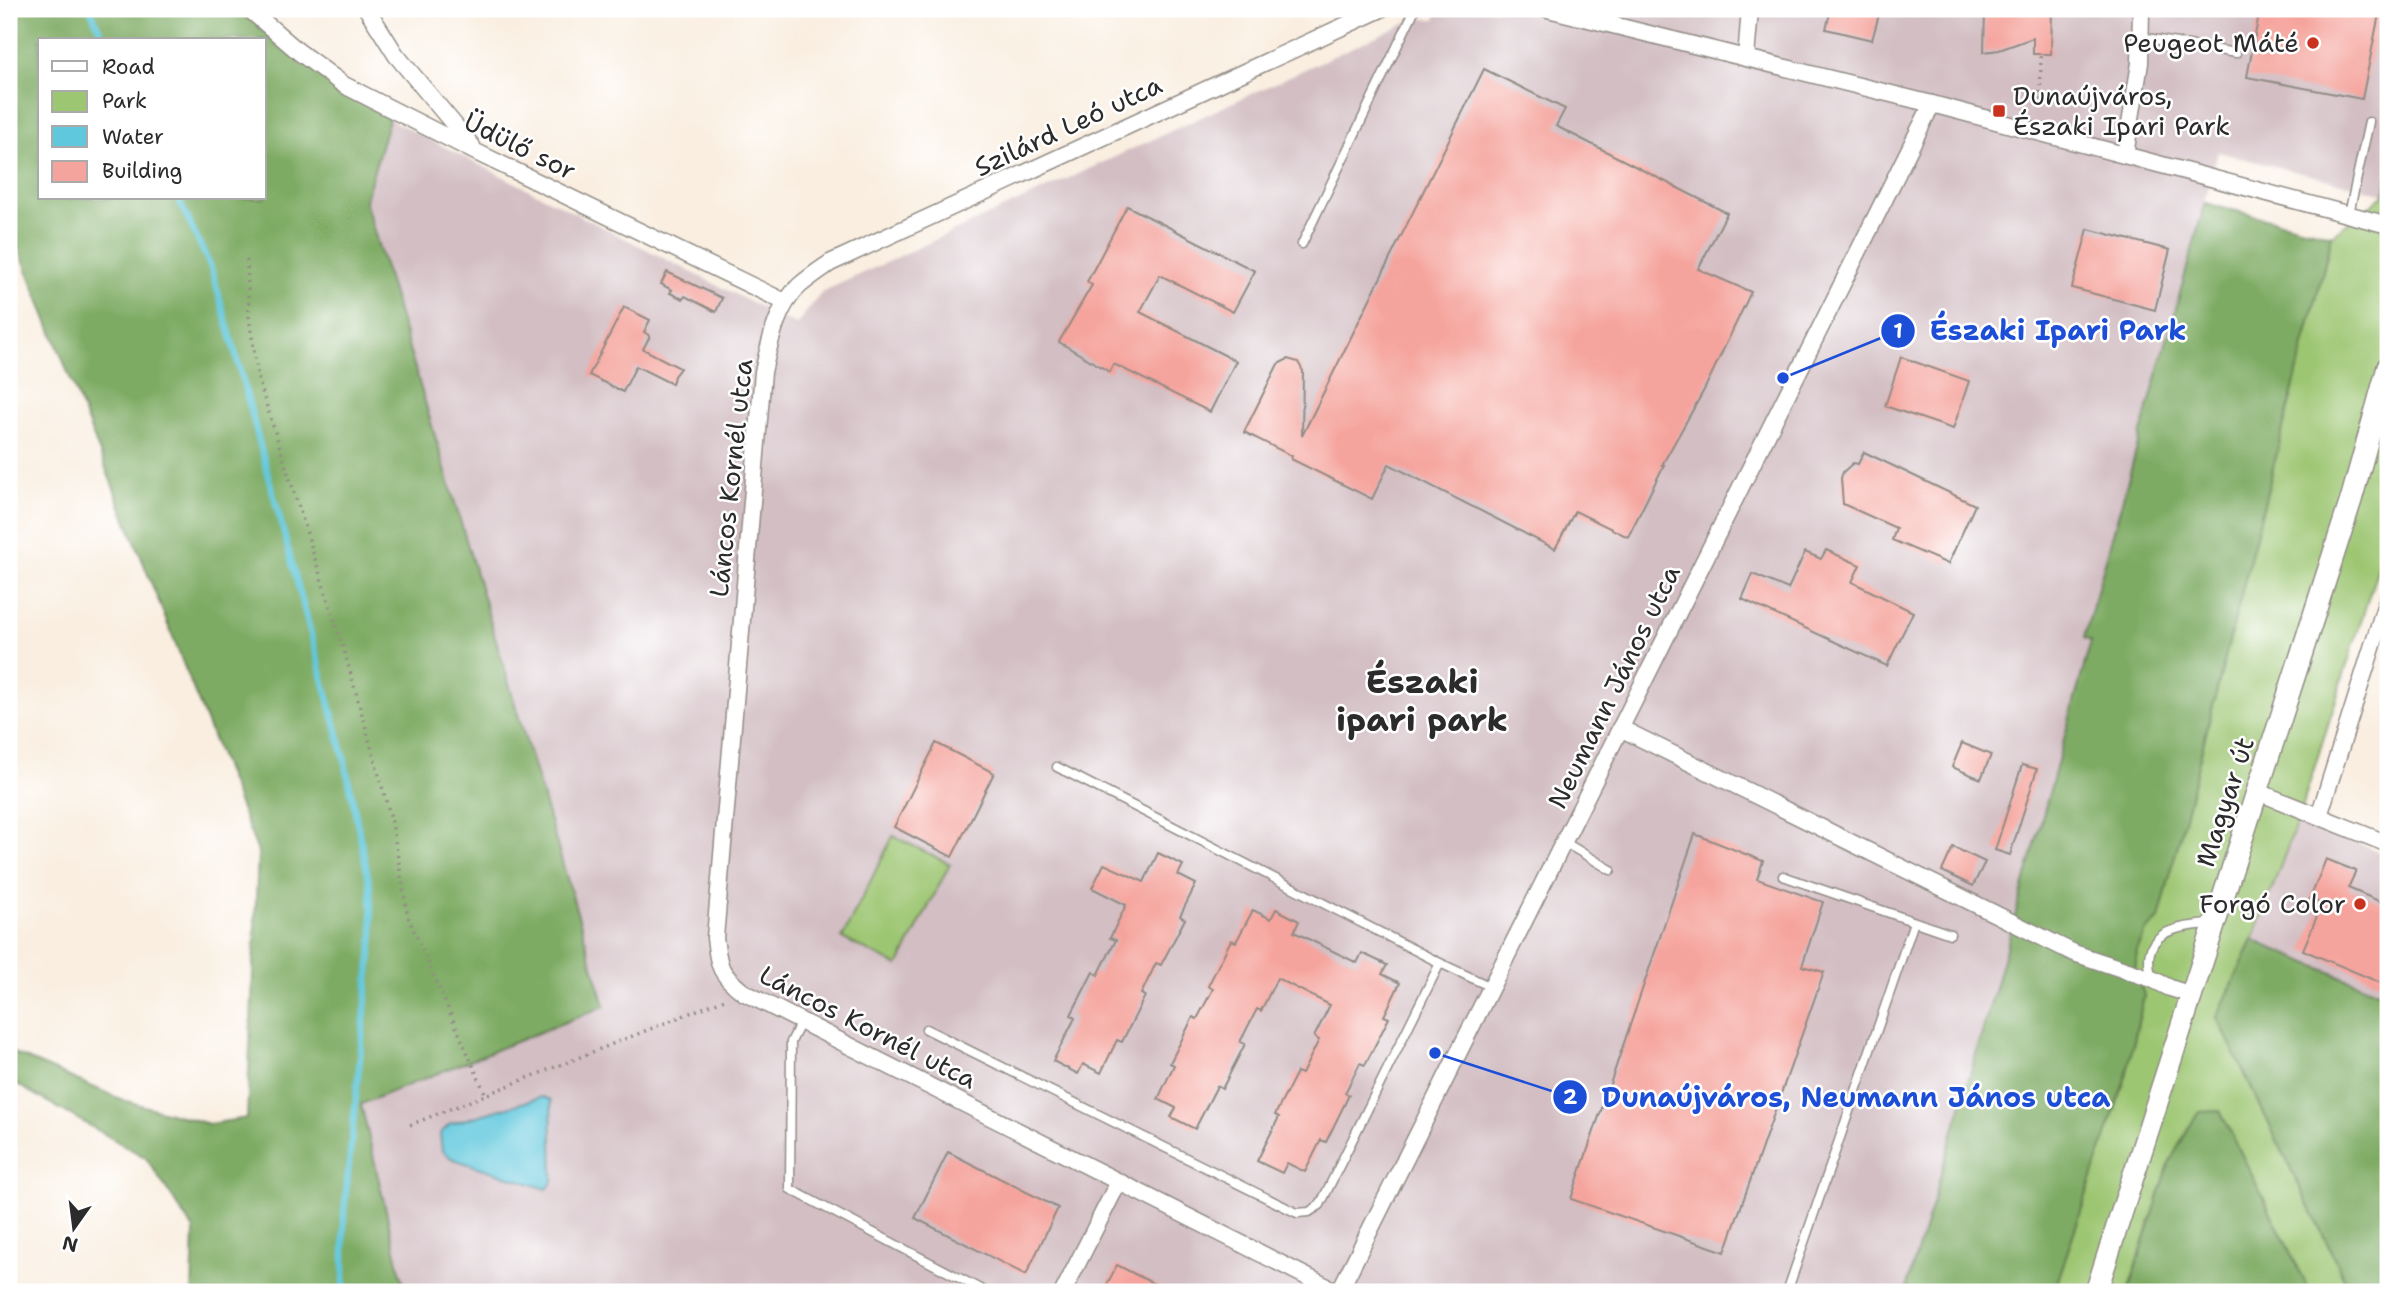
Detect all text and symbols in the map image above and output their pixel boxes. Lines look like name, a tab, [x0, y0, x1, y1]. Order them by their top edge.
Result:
place label: Peugeot Máté	[2123, 25, 2299, 60]
marker: Peugeot Máté	[2305, 35, 2321, 51]
legend	[38, 38, 266, 200]
text: Road	[102, 53, 155, 81]
street label: Szilárd Leó utca	[968, 67, 1167, 184]
place label: Dunaújváros, Északi Ipari Park	[2013, 78, 2230, 143]
text: Park	[102, 87, 147, 115]
street label: Üdülő sor	[458, 103, 582, 188]
marker: Dunaújváros, Északi Ipari Park	[1991, 103, 2007, 119]
text: Water	[102, 123, 164, 151]
text: Building	[102, 157, 182, 185]
callout: Északi Ipari Park	[1880, 306, 2200, 355]
text: Északi Ipari Park	[1929, 310, 2187, 349]
text: 1	[1893, 317, 1903, 345]
street label: Láncos Kornél utca	[701, 357, 760, 599]
street label: Neumann János utca	[1539, 559, 1688, 814]
district label: Északi ipari park	[1336, 659, 1508, 742]
street label: Magyar út	[2187, 732, 2262, 871]
place label: Forgó Color	[2199, 886, 2346, 921]
marker: Forgó Color	[2352, 896, 2368, 912]
street label: Láncos Kornél utca	[754, 957, 983, 1097]
callout: Dunaújváros, Neumann János utca	[1553, 1072, 2125, 1121]
text: Dunaújváros, Neumann János utca	[1602, 1078, 2110, 1116]
text: 2	[1563, 1083, 1578, 1111]
north arrow	[38, 1192, 108, 1262]
text: N	[60, 1230, 80, 1258]

